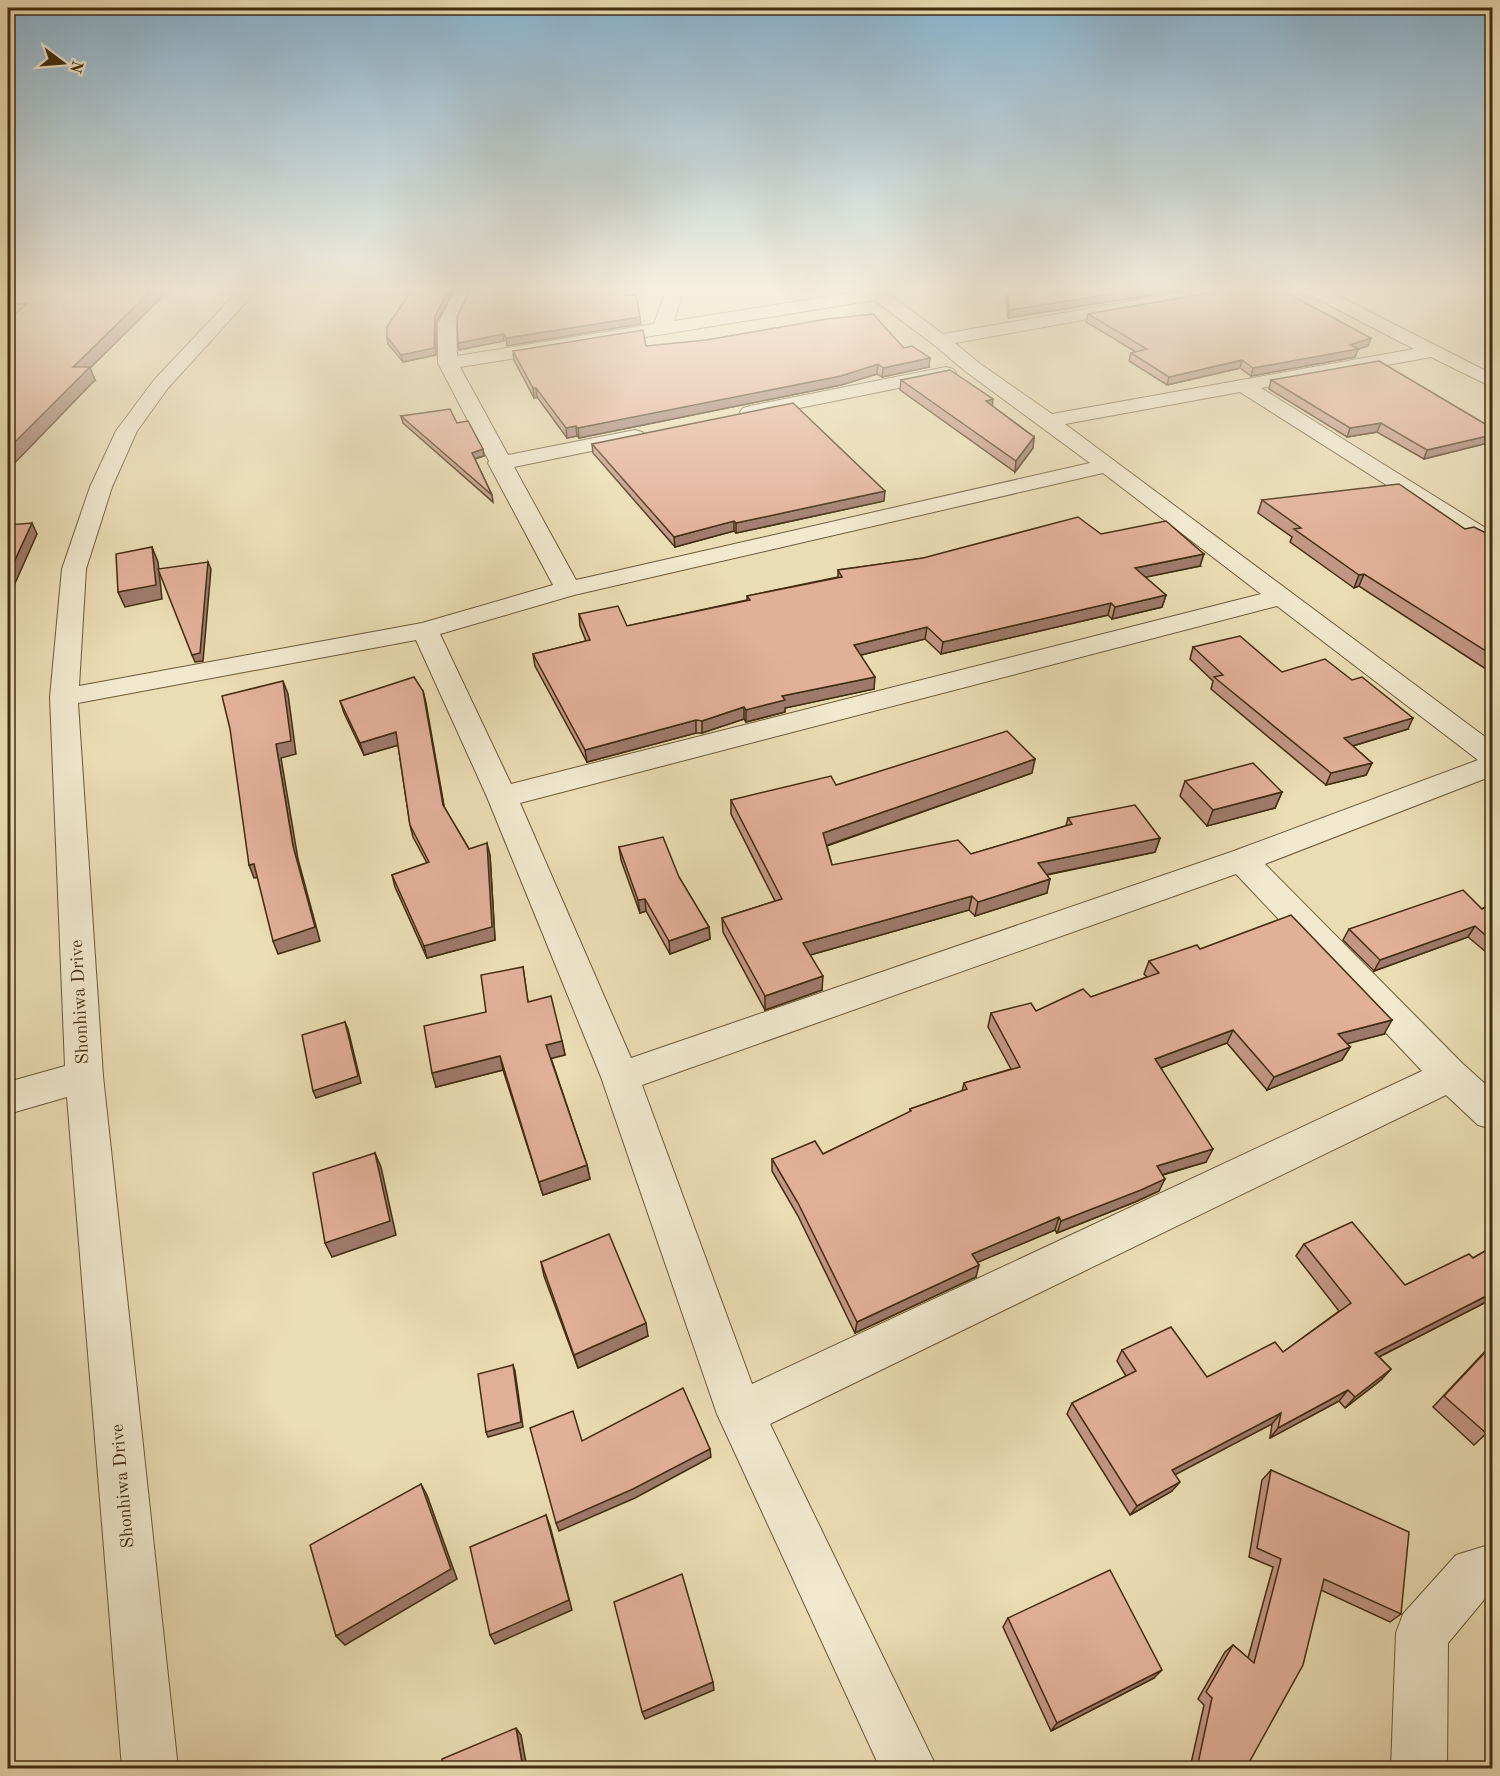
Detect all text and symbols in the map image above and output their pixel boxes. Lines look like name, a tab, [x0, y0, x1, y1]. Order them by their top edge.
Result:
north arrow	[33, 33, 93, 93]
text: N	[66, 58, 85, 75]
street label: Shonhiwa Drive	[68, 939, 92, 1065]
street label: Shonhiwa Drive	[109, 1423, 137, 1549]

